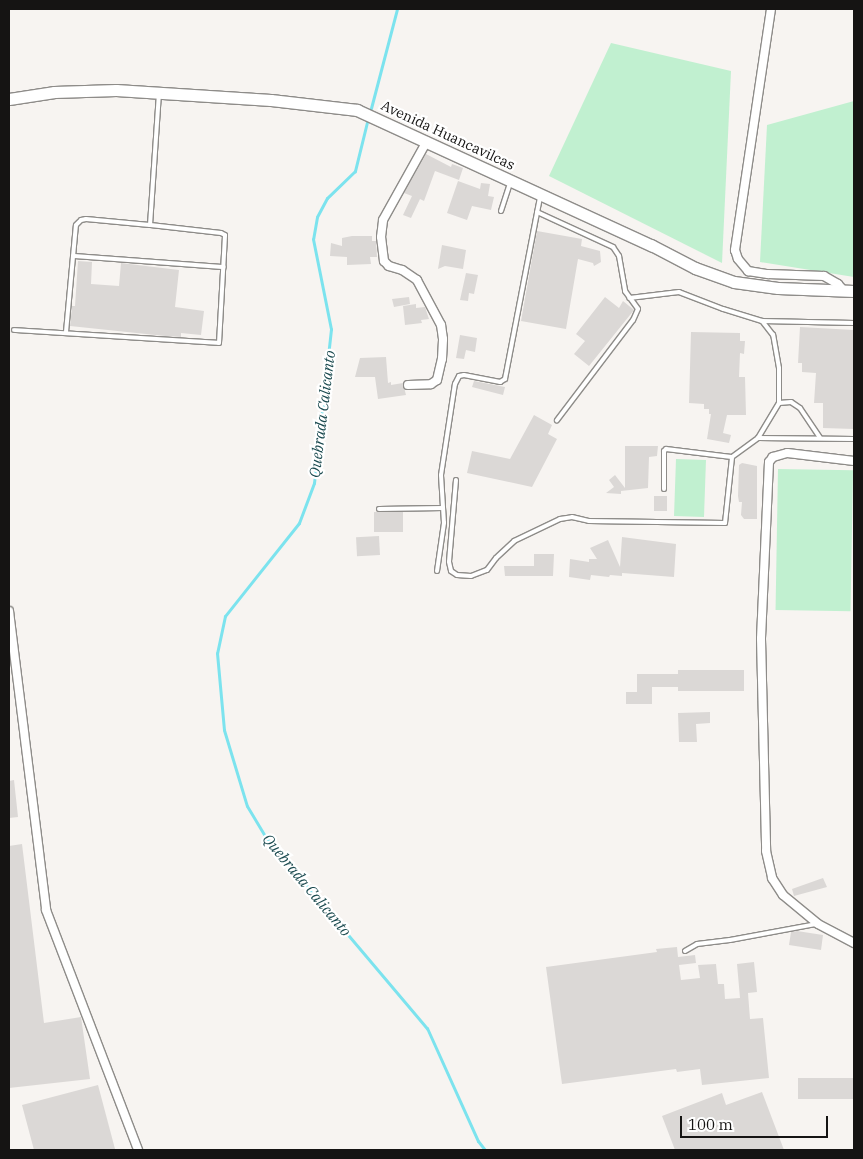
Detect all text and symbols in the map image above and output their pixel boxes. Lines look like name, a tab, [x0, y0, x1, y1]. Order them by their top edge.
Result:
street label: Avenida Huancavilcas	[379, 97, 517, 173]
water label: Quebrada Calicanto	[305, 349, 339, 479]
water label: Quebrada Calicanto	[259, 830, 355, 940]
scale bar	[683, 1106, 830, 1138]
text: 100 m	[688, 1115, 733, 1134]

